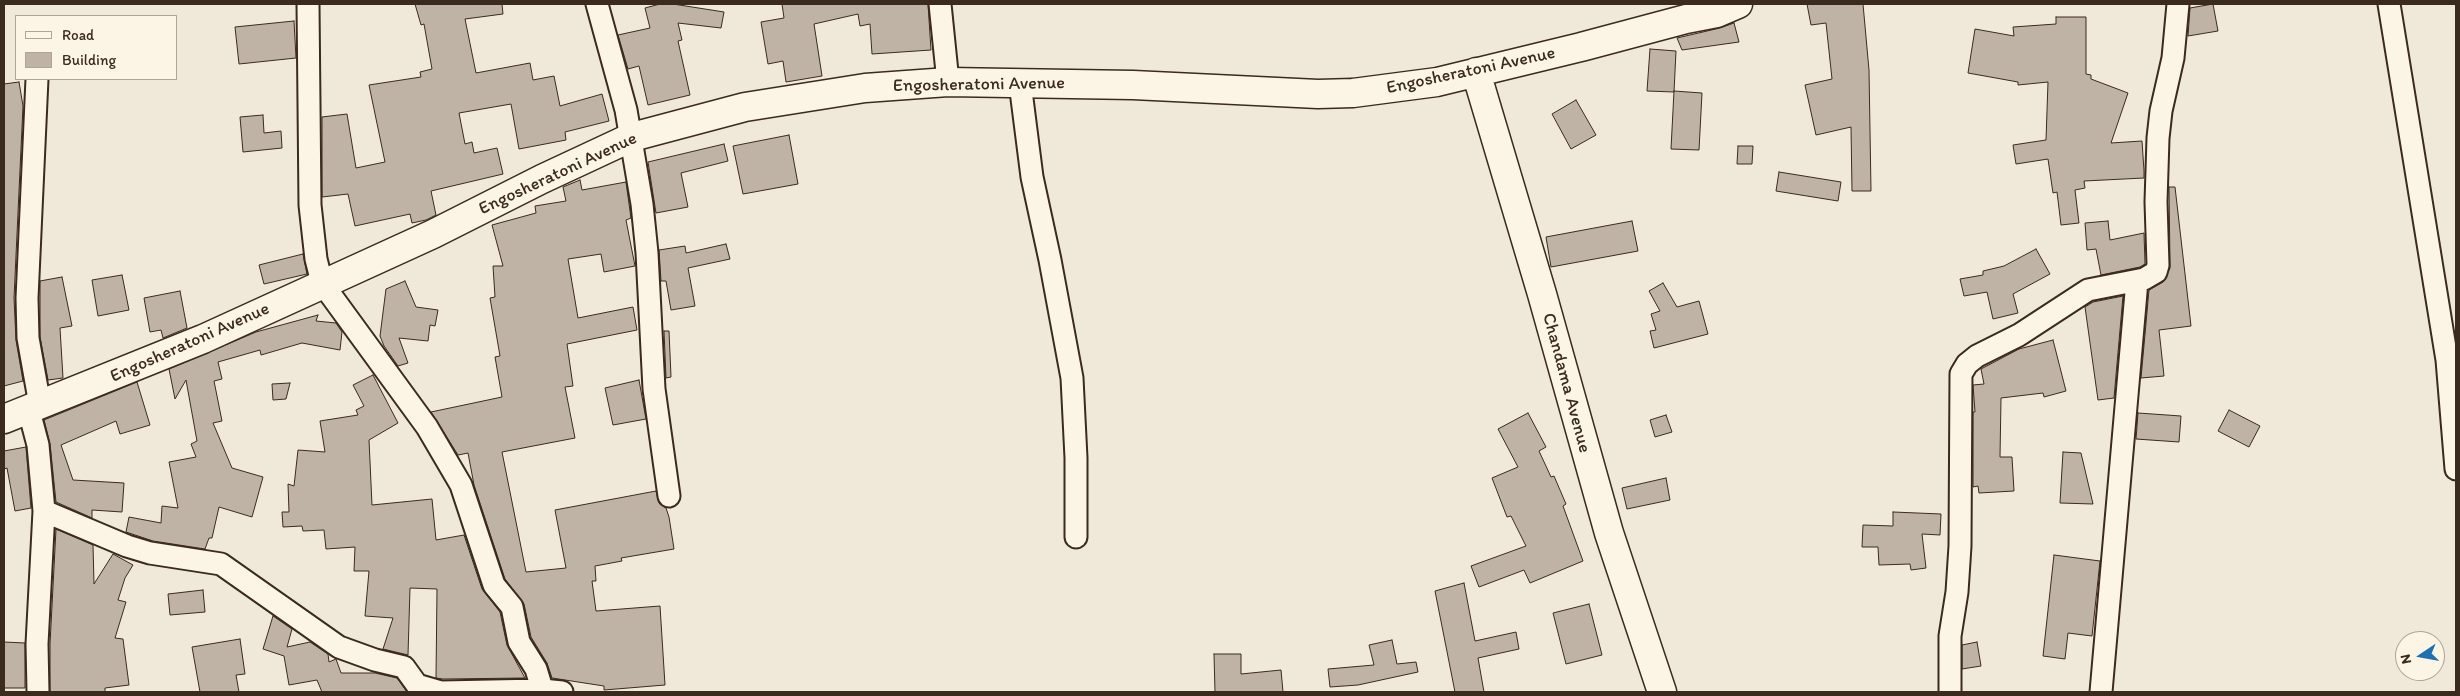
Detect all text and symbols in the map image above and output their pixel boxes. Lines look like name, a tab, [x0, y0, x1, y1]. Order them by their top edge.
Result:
legend	[15, 15, 178, 80]
text: Road	[62, 26, 94, 44]
street label: Engosheratoni Avenue	[1385, 43, 1557, 99]
text: Building	[62, 51, 116, 69]
street label: Engosheratoni Avenue	[893, 73, 1065, 97]
street label: Engosheratoni Avenue	[476, 128, 640, 220]
street label: Engosheratoni Avenue	[107, 298, 273, 388]
street label: Chandama Avenue	[1537, 311, 1595, 455]
north arrow	[2395, 631, 2445, 681]
text: N	[2397, 653, 2415, 665]

